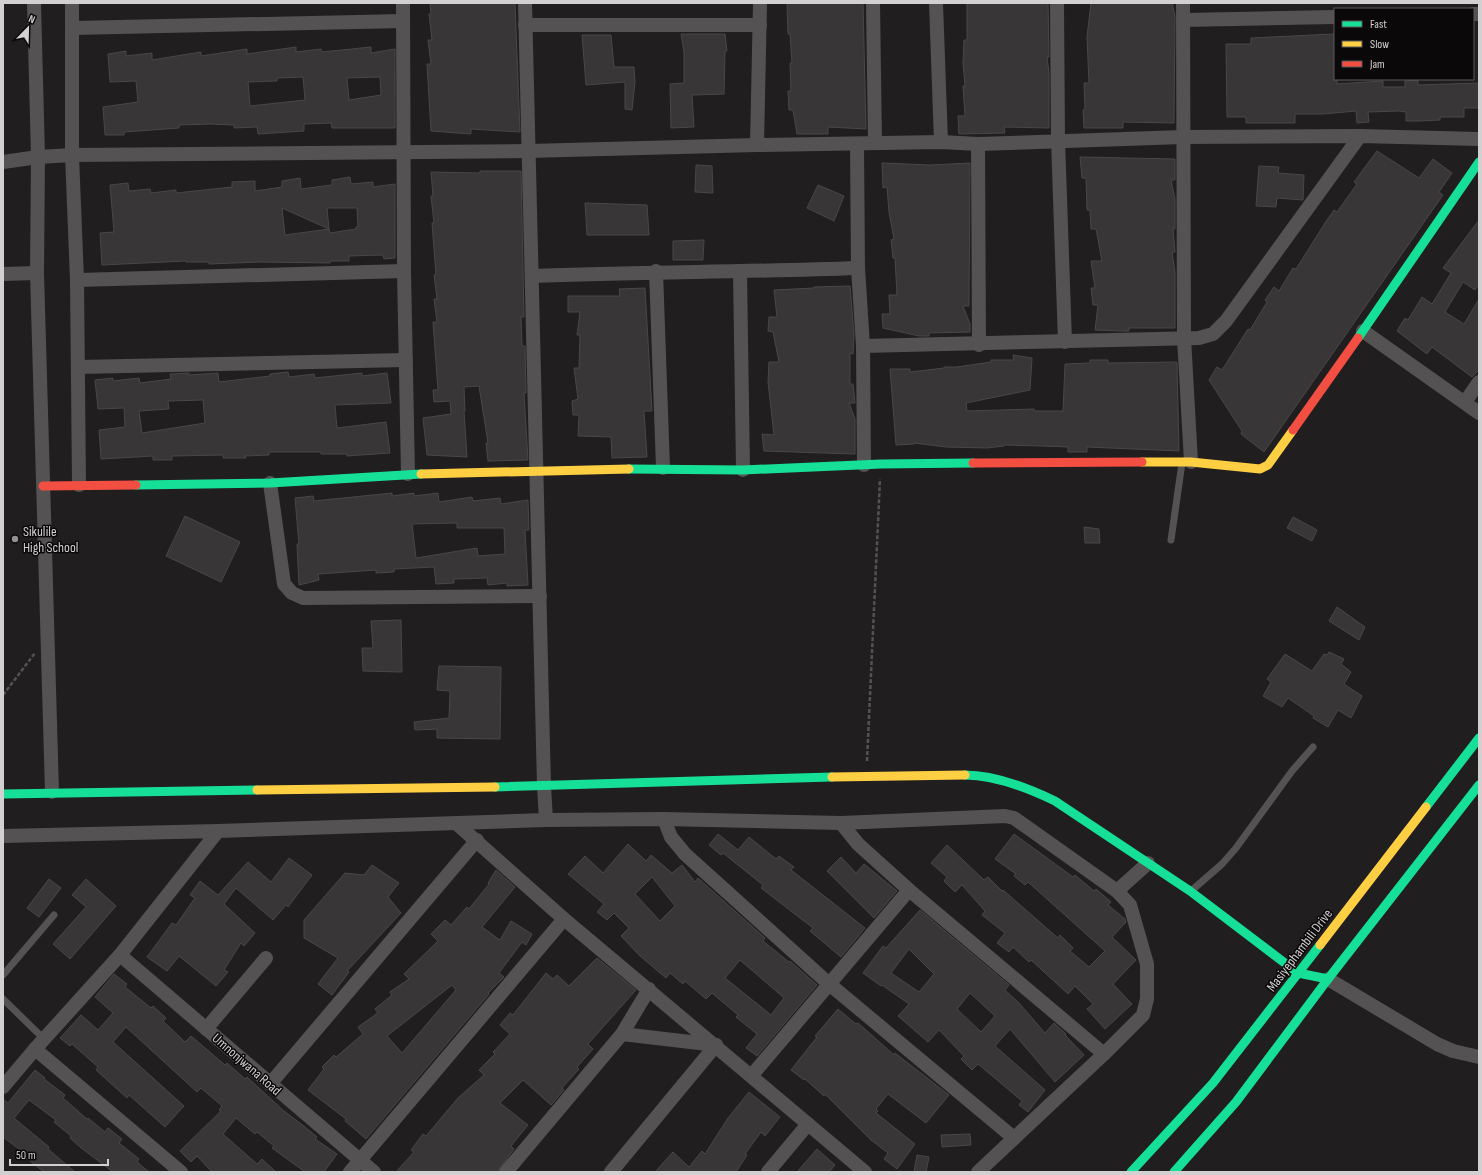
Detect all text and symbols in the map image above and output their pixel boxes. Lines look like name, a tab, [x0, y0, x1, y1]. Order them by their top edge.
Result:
north arrow	[8, 8, 48, 48]
legend	[1334, 8, 1474, 80]
text: N	[26, 12, 37, 26]
text: Fast	[1370, 17, 1387, 32]
text: Slow	[1370, 37, 1389, 52]
text: Jam	[1369, 57, 1385, 72]
place label: Sikulile High School	[23, 523, 78, 556]
marker: Sikulile High School	[10, 534, 20, 544]
street label: Masiyephambili Drive	[1263, 906, 1336, 995]
street label: Umnonjwana Road	[209, 1030, 285, 1099]
scale bar	[10, 1141, 108, 1167]
text: 50 m	[16, 1148, 36, 1163]

